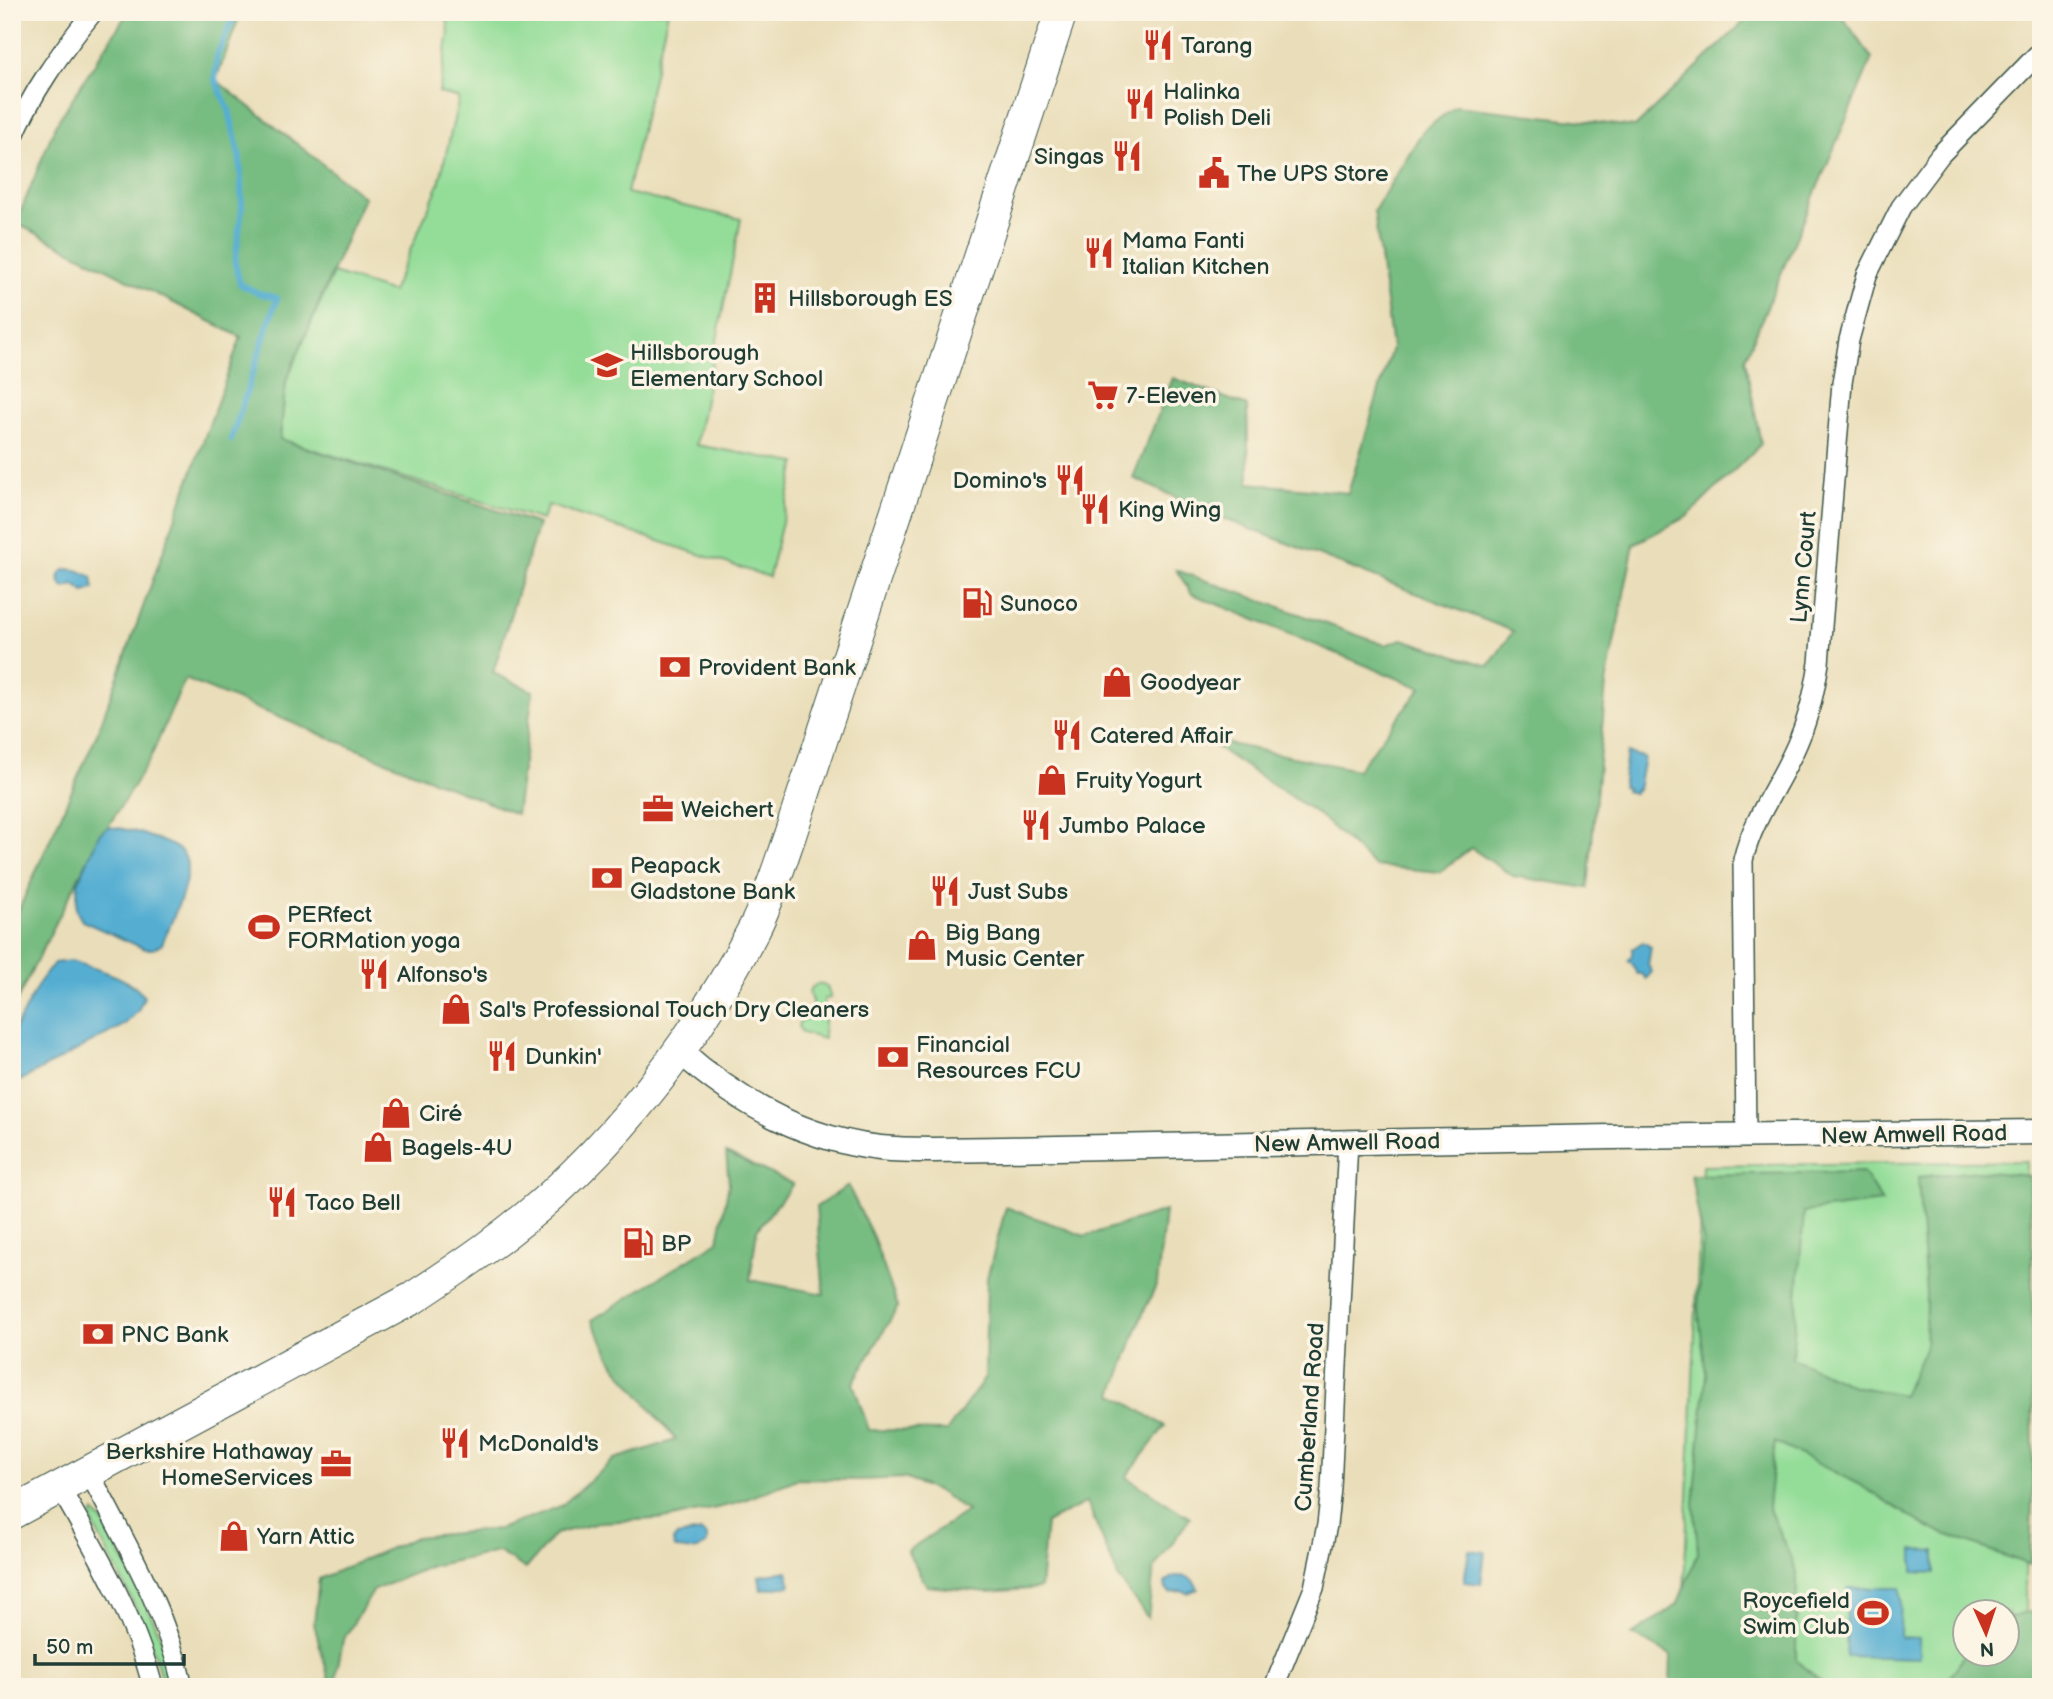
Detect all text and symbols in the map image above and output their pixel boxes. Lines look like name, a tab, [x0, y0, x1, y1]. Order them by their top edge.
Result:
restaurant icon: Tarang	[1141, 28, 1175, 62]
place label: Tarang	[1181, 32, 1253, 60]
place label: Halinka Polish Deli	[1163, 78, 1271, 132]
restaurant icon: Halinka Polish Deli	[1123, 87, 1157, 121]
restaurant icon: Singas	[1110, 139, 1144, 173]
place label: Singas	[1034, 143, 1104, 171]
public building icon: The UPS Store	[1197, 156, 1231, 190]
place label: The UPS Store	[1237, 160, 1389, 188]
place label: Mama Fanti Italian Kitchen	[1122, 227, 1269, 281]
restaurant icon: Mama Fanti Italian Kitchen	[1082, 236, 1116, 270]
building icon: Hillsborough ES	[748, 281, 782, 315]
place label: Hillsborough ES	[788, 285, 953, 313]
place label: Hillsborough Elementary School	[630, 339, 823, 393]
school or university icon: Hillsborough Elementary School	[590, 348, 624, 382]
supermarket icon: 7-Eleven	[1086, 378, 1120, 412]
place label: 7-Eleven	[1126, 382, 1217, 410]
restaurant icon: Domino's	[1053, 463, 1087, 497]
place label: Domino's	[952, 467, 1047, 495]
restaurant icon: King Wing	[1078, 492, 1112, 526]
place label: King Wing	[1118, 496, 1221, 524]
street label: Lynn Court	[1785, 510, 1823, 624]
fuel station icon: Sunoco	[960, 586, 994, 620]
place label: Sunoco	[1000, 590, 1078, 618]
bank icon: Provident Bank	[658, 650, 692, 684]
place label: Provident Bank	[698, 654, 856, 682]
shop icon: Goodyear	[1100, 665, 1134, 699]
place label: Goodyear	[1140, 669, 1241, 697]
restaurant icon: Catered Affair	[1050, 718, 1084, 752]
place label: Catered Affair	[1090, 722, 1233, 750]
shop icon: Fruity Yogurt	[1035, 763, 1069, 797]
place label: Fruity Yogurt	[1075, 767, 1202, 795]
office icon: Weichert	[641, 792, 675, 826]
place label: Weichert	[681, 796, 774, 824]
restaurant icon: Jumbo Palace	[1019, 808, 1053, 842]
place label: Jumbo Palace	[1059, 812, 1206, 840]
place label: Peapack Gladstone Bank	[630, 852, 796, 906]
bank icon: Peapack Gladstone Bank	[590, 861, 624, 895]
restaurant icon: Just Subs	[928, 874, 962, 908]
place label: Just Subs	[968, 878, 1068, 906]
place label: PERfect FORMation yoga	[287, 901, 461, 955]
sports icon: PERfect FORMation yoga	[247, 910, 281, 944]
place label: Big Bang Music Center	[945, 919, 1085, 973]
shop icon: Big Bang Music Center	[905, 928, 939, 962]
restaurant icon: Alfonso's	[357, 957, 391, 991]
place label: Alfonso's	[397, 961, 488, 989]
shop icon: Sal's Professional Touch Dry Cleaners	[439, 992, 473, 1026]
place label: Sal's Professional Touch Dry Cleaners	[479, 996, 869, 1024]
place label: Financial Resources FCU	[916, 1031, 1081, 1085]
restaurant icon: Dunkin'	[485, 1039, 519, 1073]
bank icon: Financial Resources FCU	[876, 1040, 910, 1074]
place label: Dunkin'	[525, 1043, 602, 1071]
shop icon: Ciré	[379, 1096, 413, 1130]
place label: Ciré	[419, 1100, 463, 1128]
street label: New Amwell Road	[1821, 1119, 2007, 1151]
street label: New Amwell Road	[1254, 1127, 1440, 1159]
shop icon: Bagels-4U	[361, 1130, 395, 1164]
place label: Bagels-4U	[401, 1134, 513, 1162]
restaurant icon: Taco Bell	[265, 1185, 299, 1219]
place label: Taco Bell	[305, 1189, 401, 1217]
fuel station icon: BP	[621, 1226, 655, 1260]
place label: BP	[661, 1230, 692, 1258]
bank icon: PNC Bank	[81, 1317, 115, 1351]
place label: PNC Bank	[121, 1321, 229, 1349]
street label: Cumberland Road	[1289, 1322, 1331, 1512]
restaurant icon: McDonald's	[438, 1426, 472, 1460]
place label: McDonald's	[478, 1430, 599, 1458]
place label: Berkshire Hathaway HomeServices	[106, 1438, 314, 1492]
office icon: Berkshire Hathaway HomeServices	[319, 1447, 353, 1481]
shop icon: Yarn Attic	[217, 1519, 251, 1553]
place label: Yarn Attic	[256, 1523, 355, 1551]
place label: Roycefield Swim Club	[1742, 1587, 1850, 1641]
sports icon: Roycefield Swim Club	[1856, 1596, 1890, 1630]
north arrow	[1952, 1598, 2022, 1668]
scale bar	[35, 1622, 184, 1666]
text: 50 m	[46, 1635, 93, 1660]
text: N	[1979, 1637, 1995, 1660]

